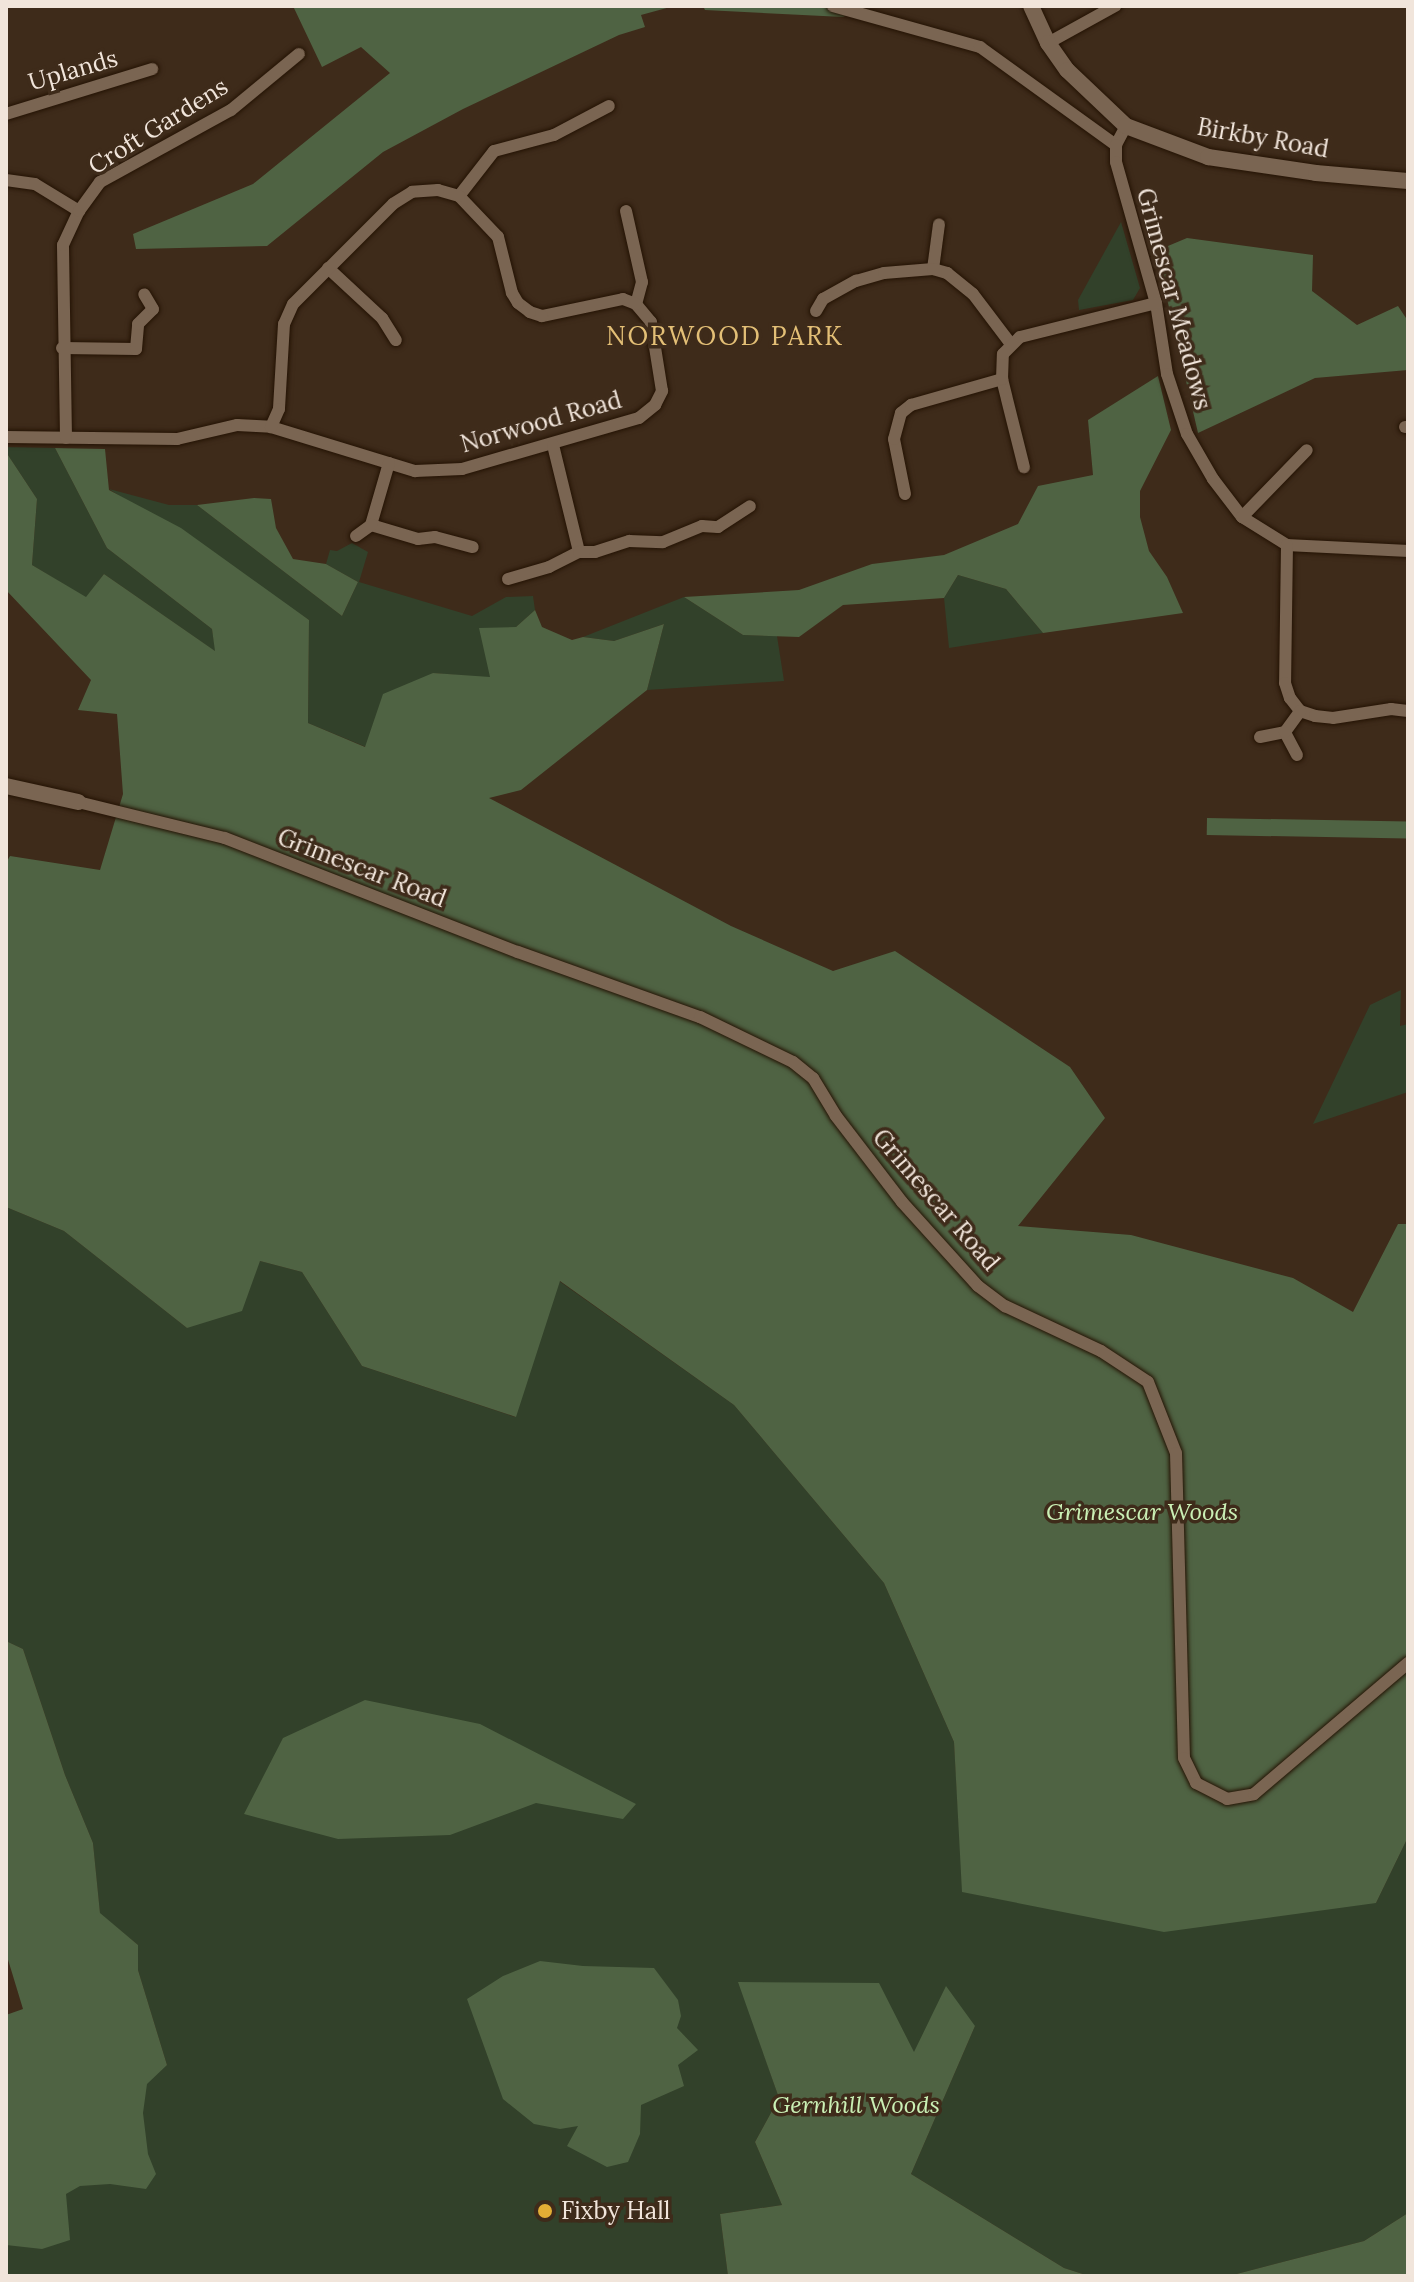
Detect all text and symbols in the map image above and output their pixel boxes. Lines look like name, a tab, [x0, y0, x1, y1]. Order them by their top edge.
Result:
street label: Uplands	[25, 44, 121, 96]
street label: Croft Gardens	[83, 72, 233, 180]
street label: Birkby Road	[1195, 112, 1331, 164]
street label: Grimescar Meadows	[1131, 185, 1217, 413]
district label: NORWOOD PARK	[606, 320, 844, 352]
street label: Norwood Road	[457, 385, 625, 459]
street label: Grimescar Road	[274, 823, 450, 913]
street label: Grimescar Road	[867, 1123, 1005, 1277]
park label: Grimescar Woods	[1046, 1498, 1238, 1526]
park label: Gernhill Woods	[772, 2091, 940, 2119]
place label: Fixby Hall	[561, 2197, 670, 2225]
marker: Fixby Hall	[536, 2202, 554, 2220]

